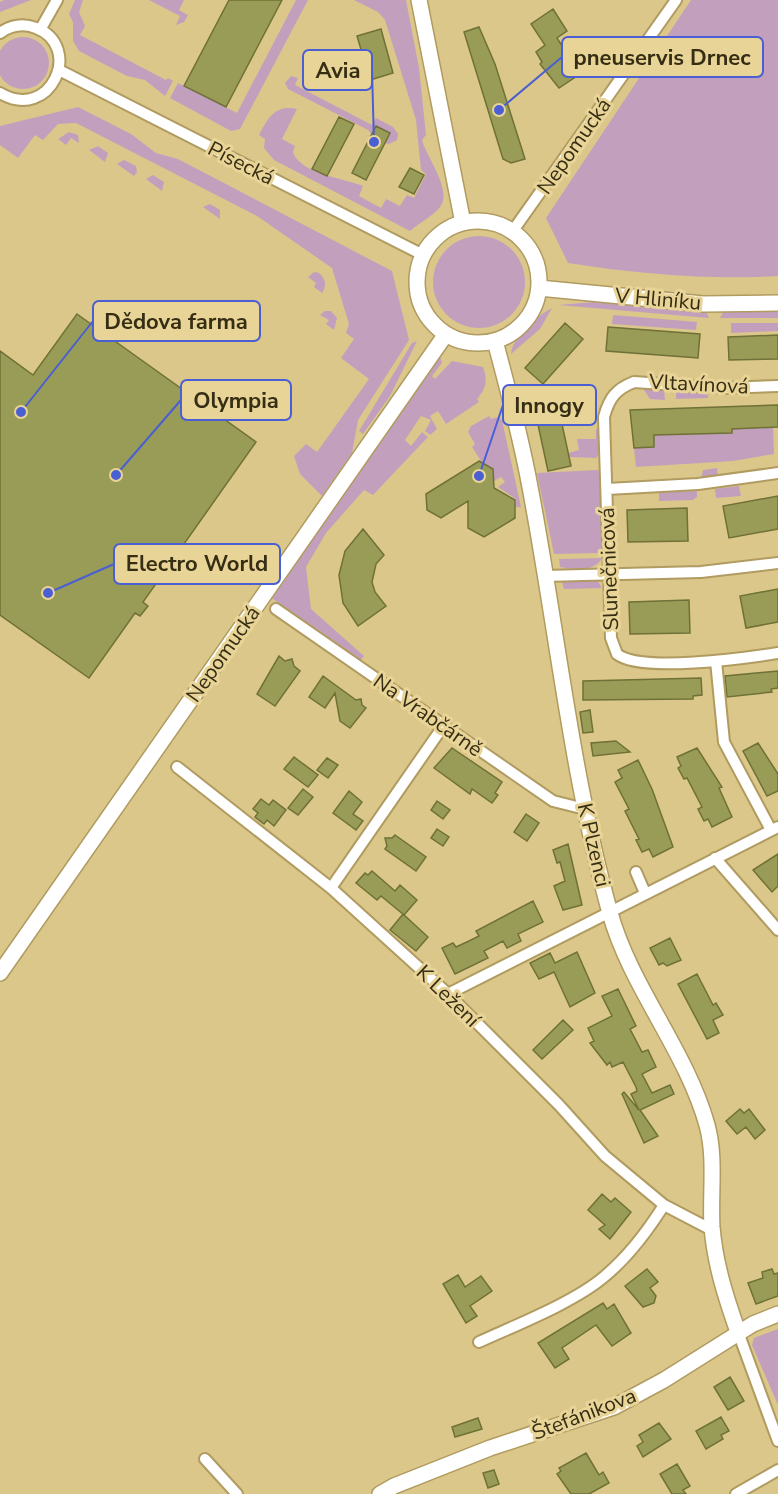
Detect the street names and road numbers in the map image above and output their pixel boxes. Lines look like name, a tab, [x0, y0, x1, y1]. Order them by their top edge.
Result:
street label: Nepomucká	[531, 92, 617, 200]
street label: Písecká	[203, 134, 279, 192]
street label: V Hliníku	[613, 281, 702, 317]
street label: Vltavínová	[647, 367, 750, 401]
street label: Slunečnicová	[593, 507, 625, 631]
street label: Nepomucká	[180, 600, 266, 708]
street label: Na Vrabčárně	[368, 667, 488, 763]
street label: K Plzenci	[571, 800, 617, 890]
street label: K Ležení	[410, 959, 487, 1034]
street label: Štefánikova	[528, 1381, 640, 1447]

